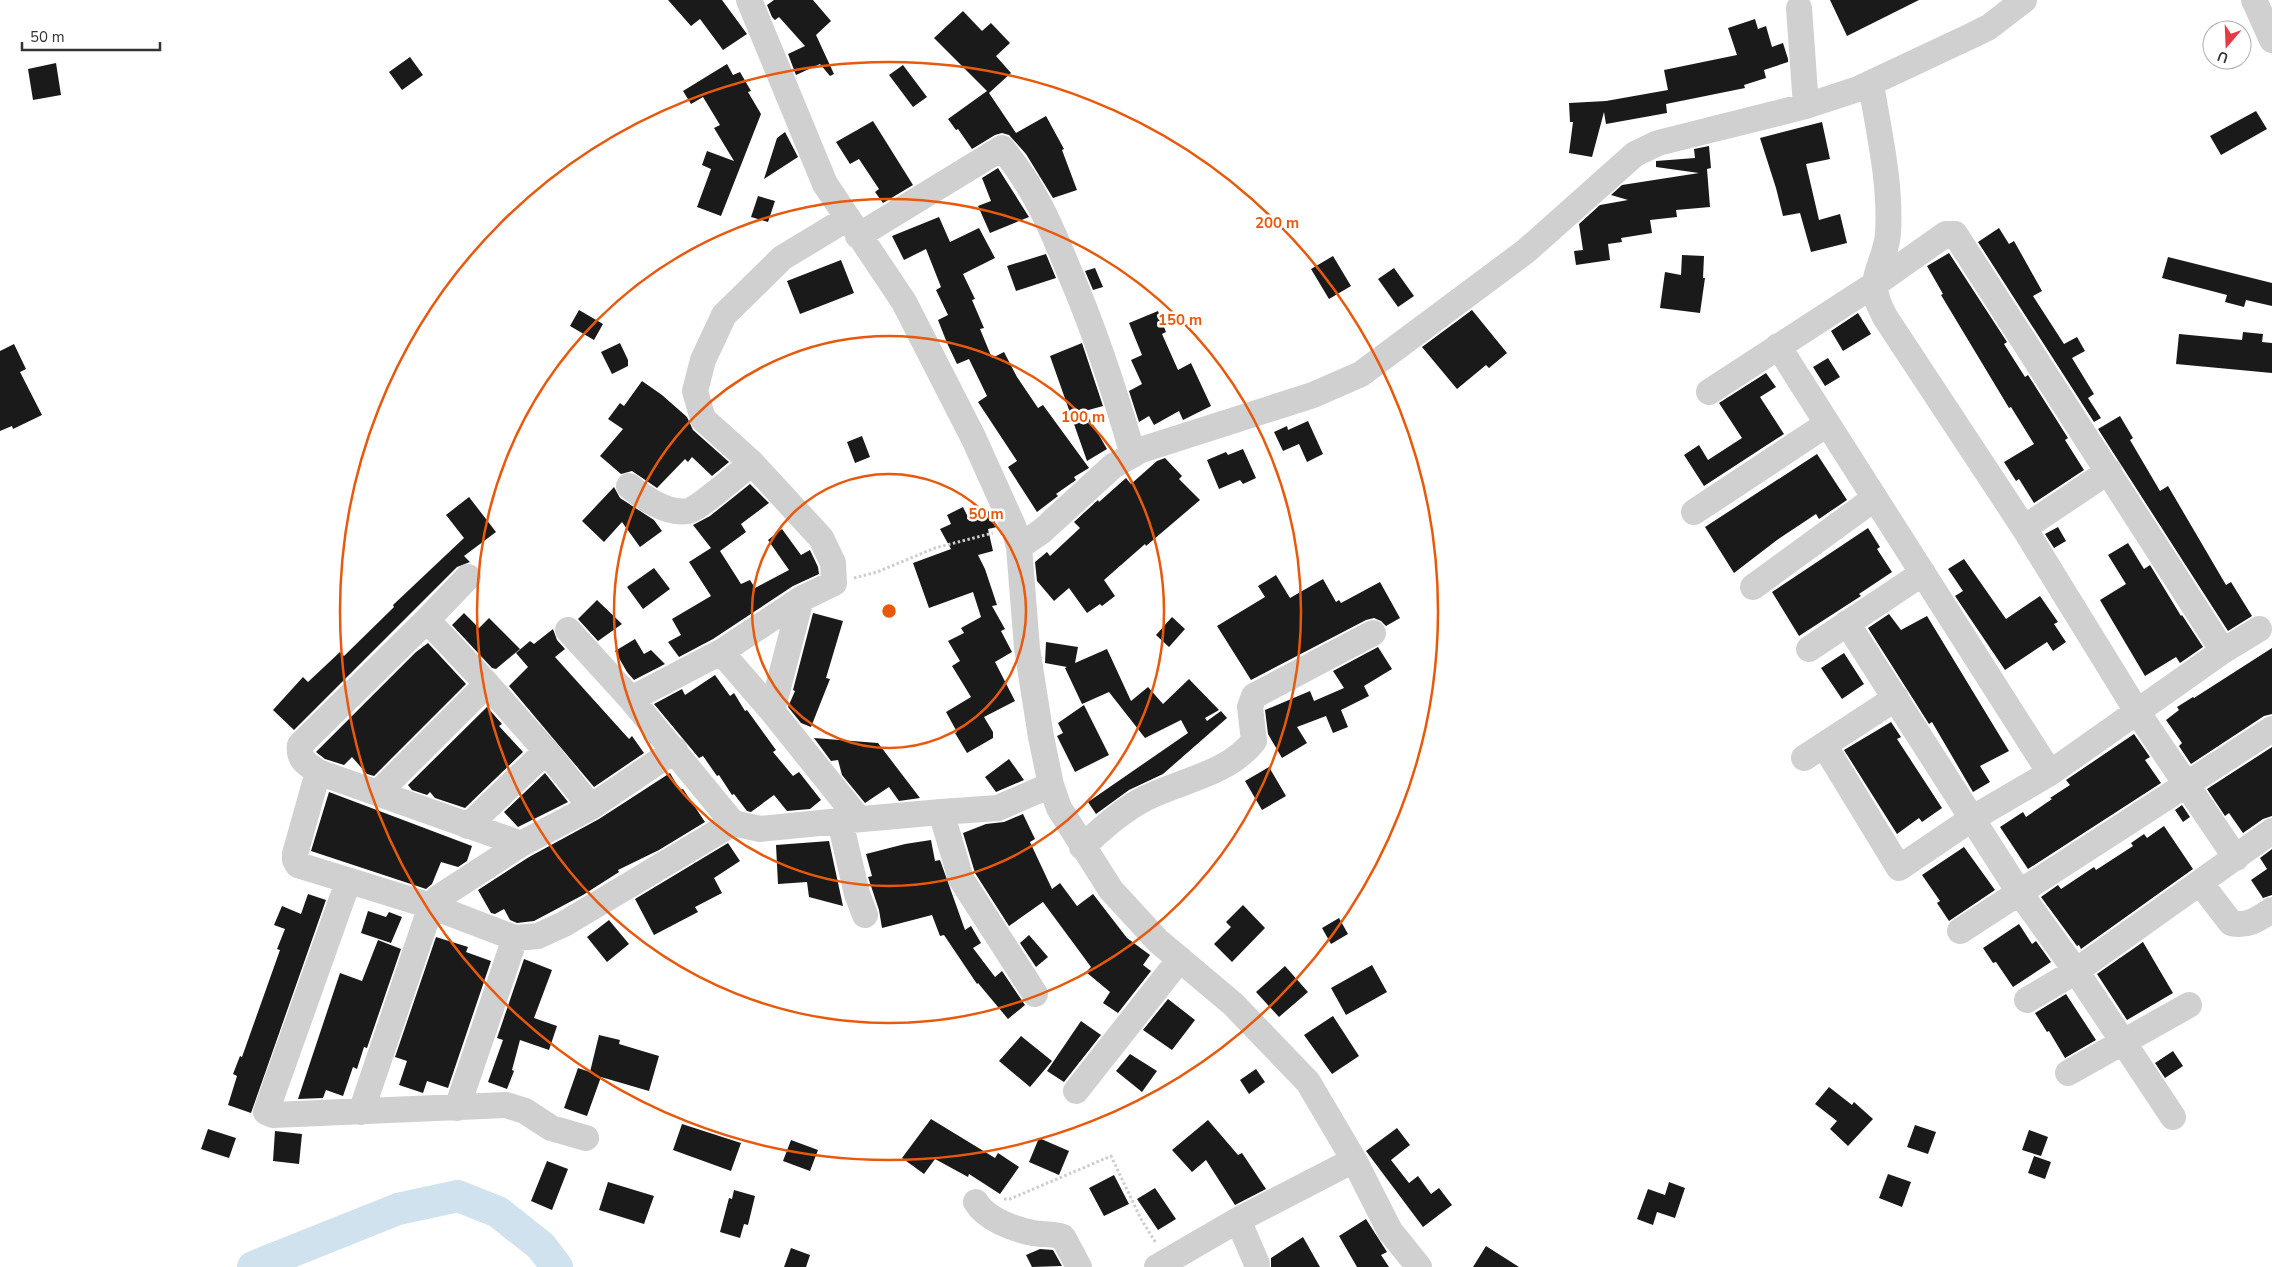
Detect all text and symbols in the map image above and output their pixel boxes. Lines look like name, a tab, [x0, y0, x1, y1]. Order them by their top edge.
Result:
scale bar	[22, 20, 160, 52]
north arrow	[2202, 20, 2252, 70]
text: 50 m	[30, 27, 65, 47]
text: U	[2215, 46, 2231, 67]
text: 200 m	[1255, 213, 1299, 233]
text: 150 m	[1158, 310, 1202, 330]
text: 100 m	[1061, 407, 1105, 427]
text: 50 m	[968, 504, 1004, 524]
centre of rings	[880, 602, 898, 620]

